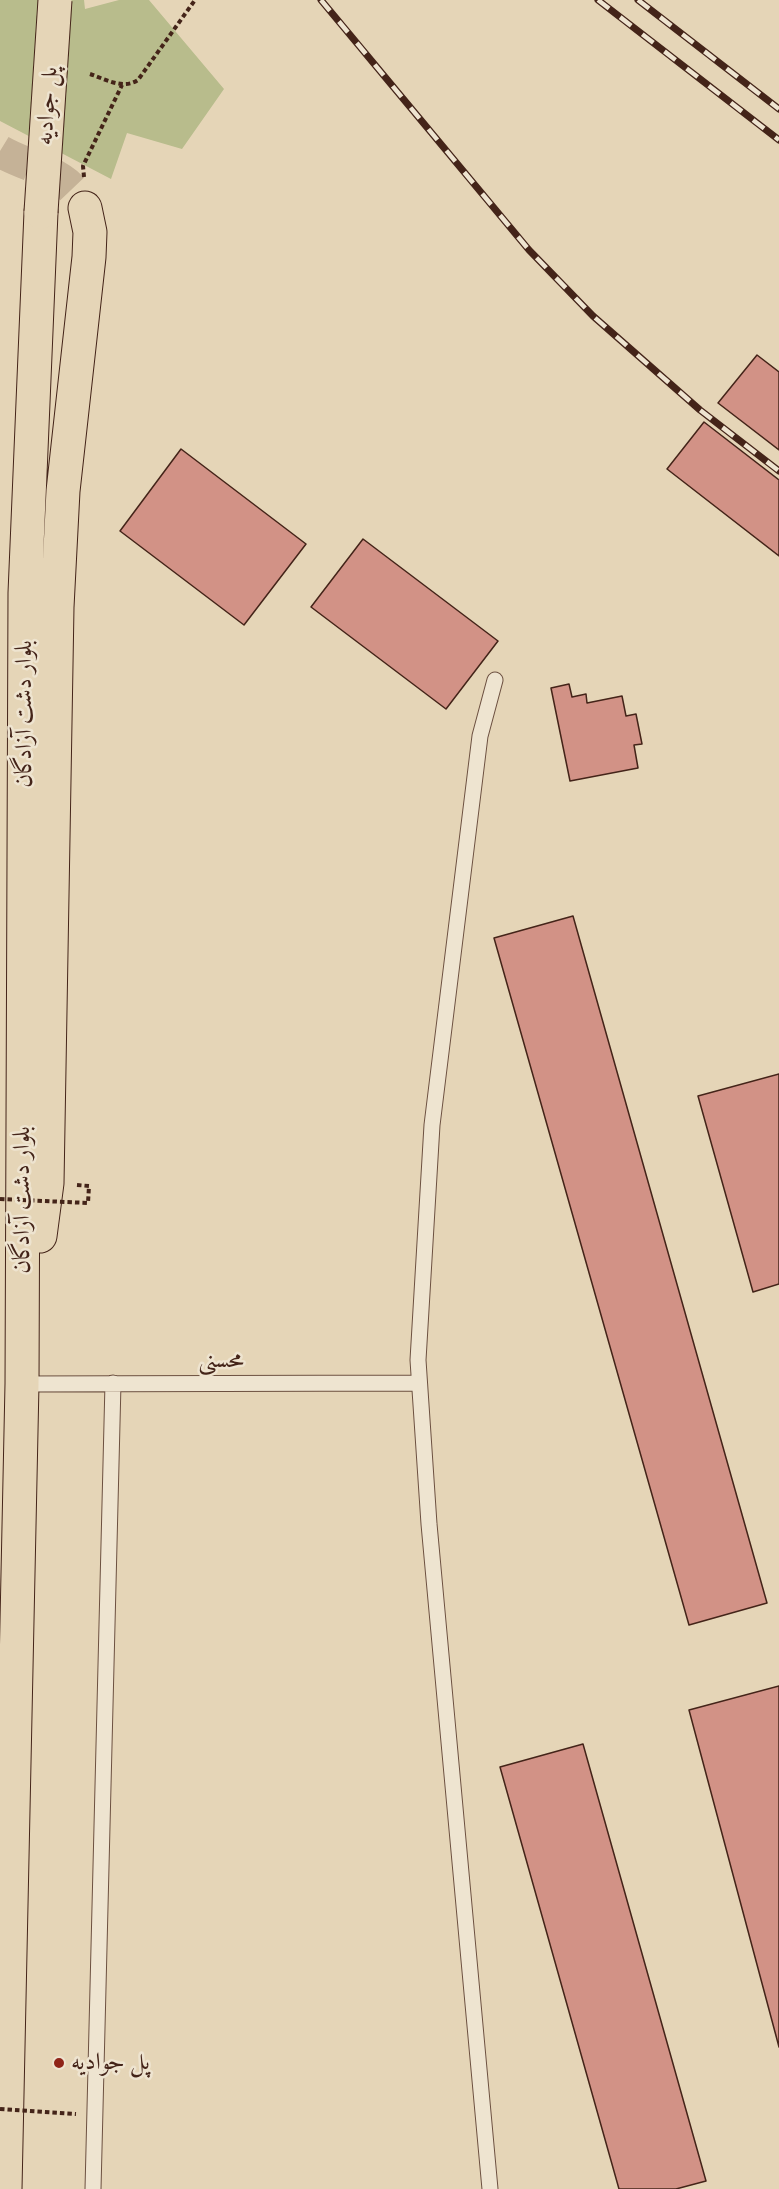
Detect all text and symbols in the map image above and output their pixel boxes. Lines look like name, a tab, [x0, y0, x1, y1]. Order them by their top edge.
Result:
street label: پل جوادیه	[31, 66, 65, 146]
street label: بلوار دشت آزادگان	[11, 640, 39, 788]
street label: بلوار دشت آزادگان	[9, 1126, 37, 1274]
street label: محسنی	[198, 1347, 244, 1375]
place label: پل جوادیه	[71, 2049, 150, 2077]
marker: پل جوادیه	[52, 2056, 66, 2070]

